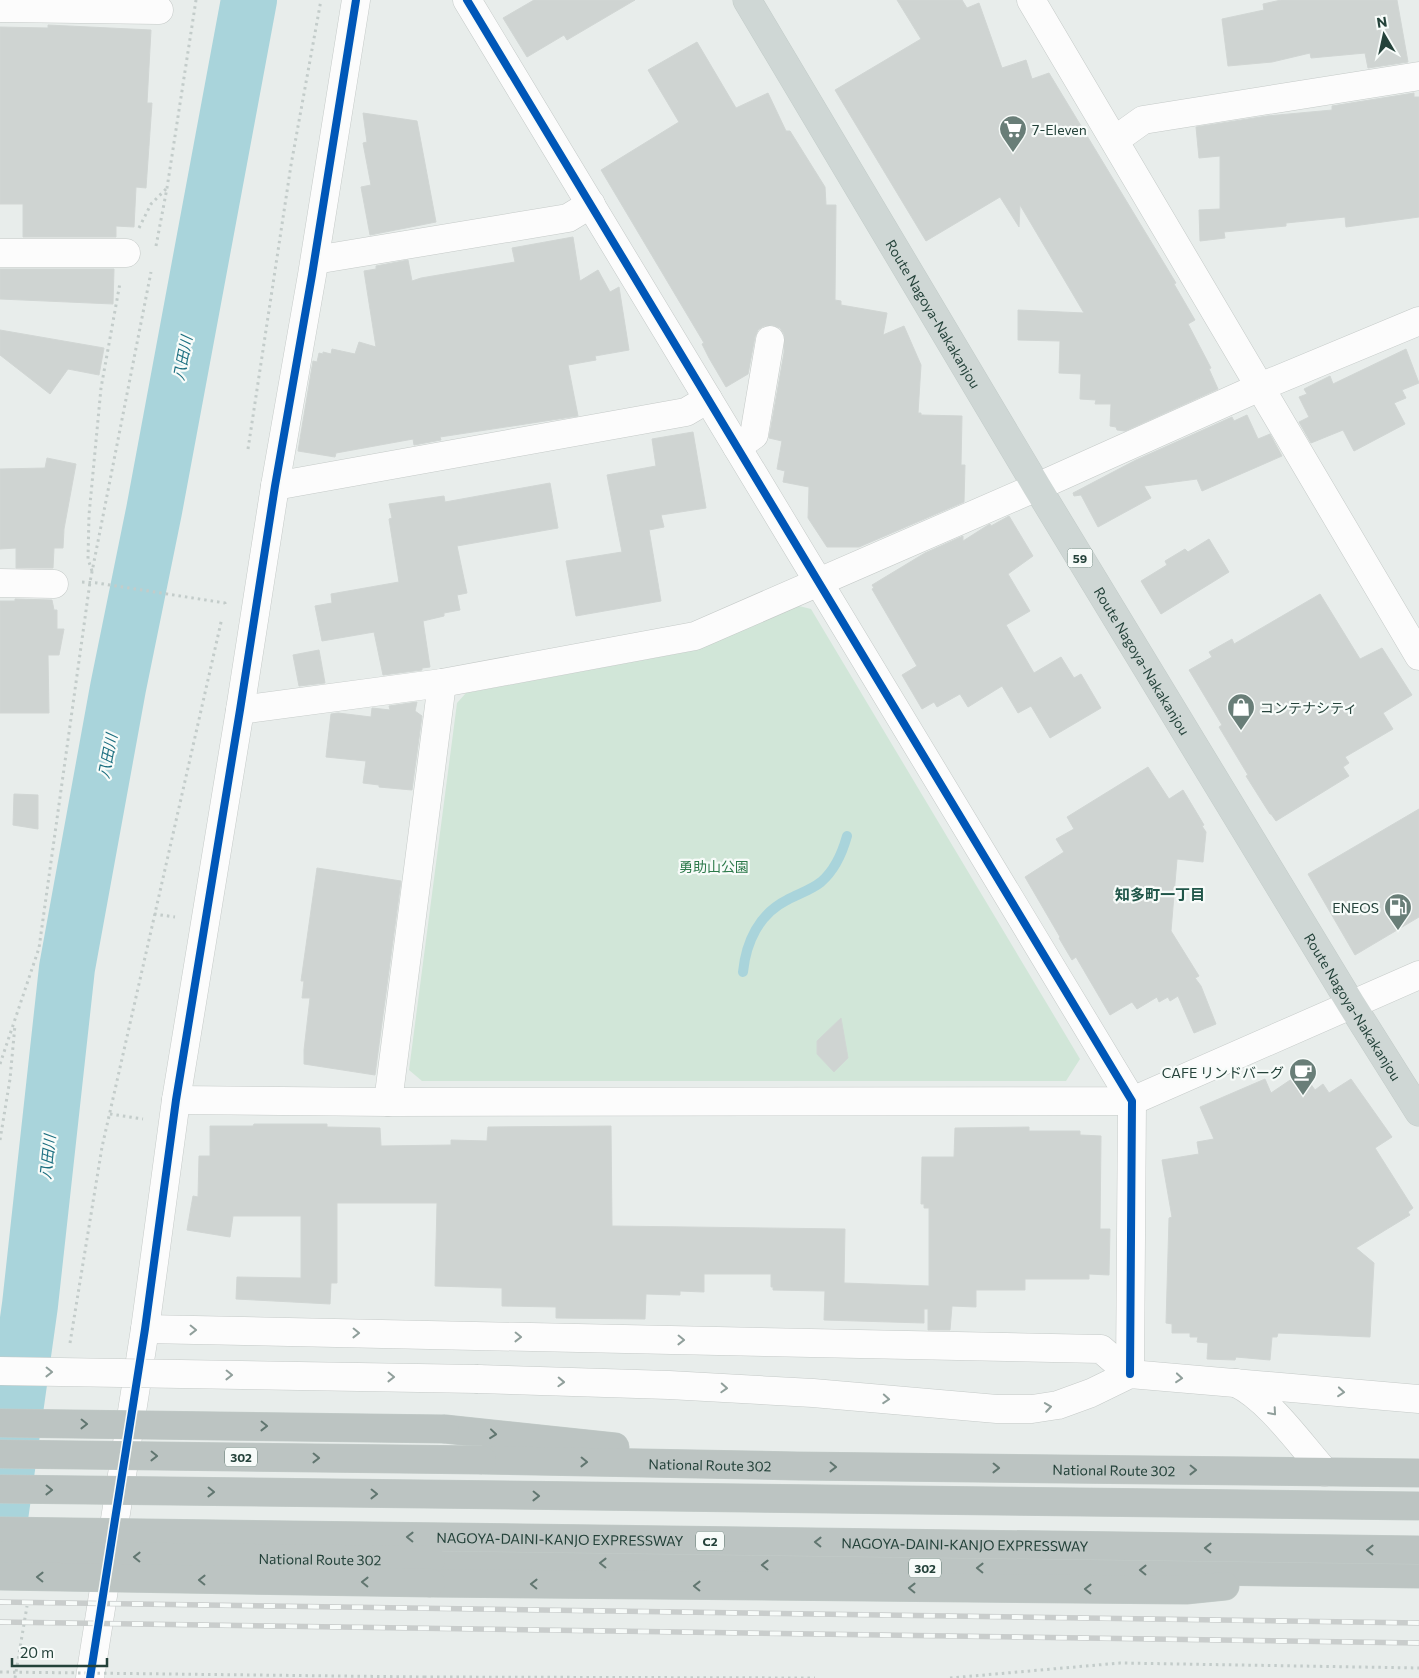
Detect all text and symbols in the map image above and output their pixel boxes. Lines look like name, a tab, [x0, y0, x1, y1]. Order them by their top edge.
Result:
north arrow	[1359, 10, 1409, 60]
text: N	[1375, 12, 1388, 31]
supermarket icon: 7-Eleven	[998, 114, 1028, 153]
place label: 7-Eleven	[1032, 121, 1087, 138]
street label: Route Nagoya-Nakakanjou	[883, 236, 985, 391]
water label: 八田川	[169, 332, 196, 382]
road number: 59	[1068, 548, 1092, 568]
street label: Route Nagoya-Nakakanjou	[1091, 584, 1194, 738]
shop icon: コンテナシティ	[1226, 692, 1256, 731]
place label: コンテナシティ	[1260, 699, 1357, 716]
water label: 八田川	[94, 730, 121, 780]
park label: 勇助山公園	[679, 858, 749, 875]
district label: 知多町一丁目	[1115, 885, 1205, 903]
fuel station icon: ENEOS	[1383, 892, 1413, 931]
place label: ENEOS	[1332, 899, 1379, 916]
street label: Route Nagoya-Nakakanjou	[1301, 930, 1405, 1083]
cafe icon: CAFE リンドバーグ	[1288, 1057, 1318, 1096]
place label: CAFE リンドバーグ	[1162, 1064, 1284, 1081]
water label: 八田川	[36, 1132, 59, 1180]
one-way arrow	[190, 1325, 198, 1335]
one-way arrow	[352, 1328, 360, 1338]
one-way arrow	[515, 1332, 523, 1342]
one-way arrow	[677, 1335, 685, 1345]
one-way arrow	[45, 1367, 53, 1377]
one-way arrow	[225, 1369, 233, 1380]
one-way arrow	[388, 1372, 395, 1382]
one-way arrow	[1175, 1372, 1183, 1383]
one-way arrow	[558, 1376, 566, 1387]
one-way arrow	[720, 1383, 728, 1394]
one-way arrow	[1337, 1386, 1345, 1397]
one-way arrow	[882, 1393, 890, 1404]
one-way arrow	[1043, 1402, 1052, 1412]
one-way arrow	[1267, 1407, 1276, 1416]
one-way arrow	[80, 1419, 88, 1429]
one-way arrow	[260, 1421, 268, 1431]
one-way arrow	[489, 1428, 497, 1439]
road number: 302	[225, 1448, 257, 1466]
one-way arrow	[150, 1451, 158, 1461]
one-way arrow	[312, 1453, 320, 1463]
street label: National Route 302	[648, 1455, 772, 1474]
one-way arrow	[580, 1457, 588, 1468]
street label: National Route 302	[1052, 1460, 1176, 1479]
one-way arrow	[830, 1462, 838, 1472]
one-way arrow	[992, 1463, 1000, 1473]
one-way arrow	[1190, 1465, 1198, 1475]
one-way arrow	[45, 1485, 53, 1495]
one-way arrow	[208, 1487, 215, 1497]
one-way arrow	[370, 1489, 378, 1499]
one-way arrow	[532, 1491, 540, 1501]
street label: NAGOYA-DAINI-KANJO EXPRESSWAY	[436, 1528, 684, 1549]
one-way arrow	[406, 1532, 414, 1542]
road number: C2	[696, 1532, 724, 1550]
street label: NAGOYA-DAINI-KANJO EXPRESSWAY	[841, 1534, 1089, 1554]
one-way arrow	[814, 1537, 822, 1547]
one-way arrow	[1204, 1542, 1212, 1553]
one-way arrow	[1366, 1545, 1374, 1555]
street label: National Route 302	[258, 1549, 382, 1568]
one-way arrow	[133, 1552, 140, 1562]
one-way arrow	[599, 1558, 606, 1568]
road number: 302	[909, 1559, 941, 1578]
one-way arrow	[761, 1560, 769, 1570]
one-way arrow	[976, 1563, 984, 1574]
one-way arrow	[1139, 1565, 1147, 1576]
one-way arrow	[36, 1572, 44, 1582]
one-way arrow	[198, 1574, 206, 1585]
one-way arrow	[361, 1577, 368, 1587]
one-way arrow	[530, 1579, 538, 1589]
one-way arrow	[693, 1581, 700, 1591]
one-way arrow	[908, 1583, 916, 1593]
one-way arrow	[1084, 1584, 1092, 1594]
scale bar	[12, 1636, 108, 1668]
text: 20 m	[20, 1643, 54, 1661]

